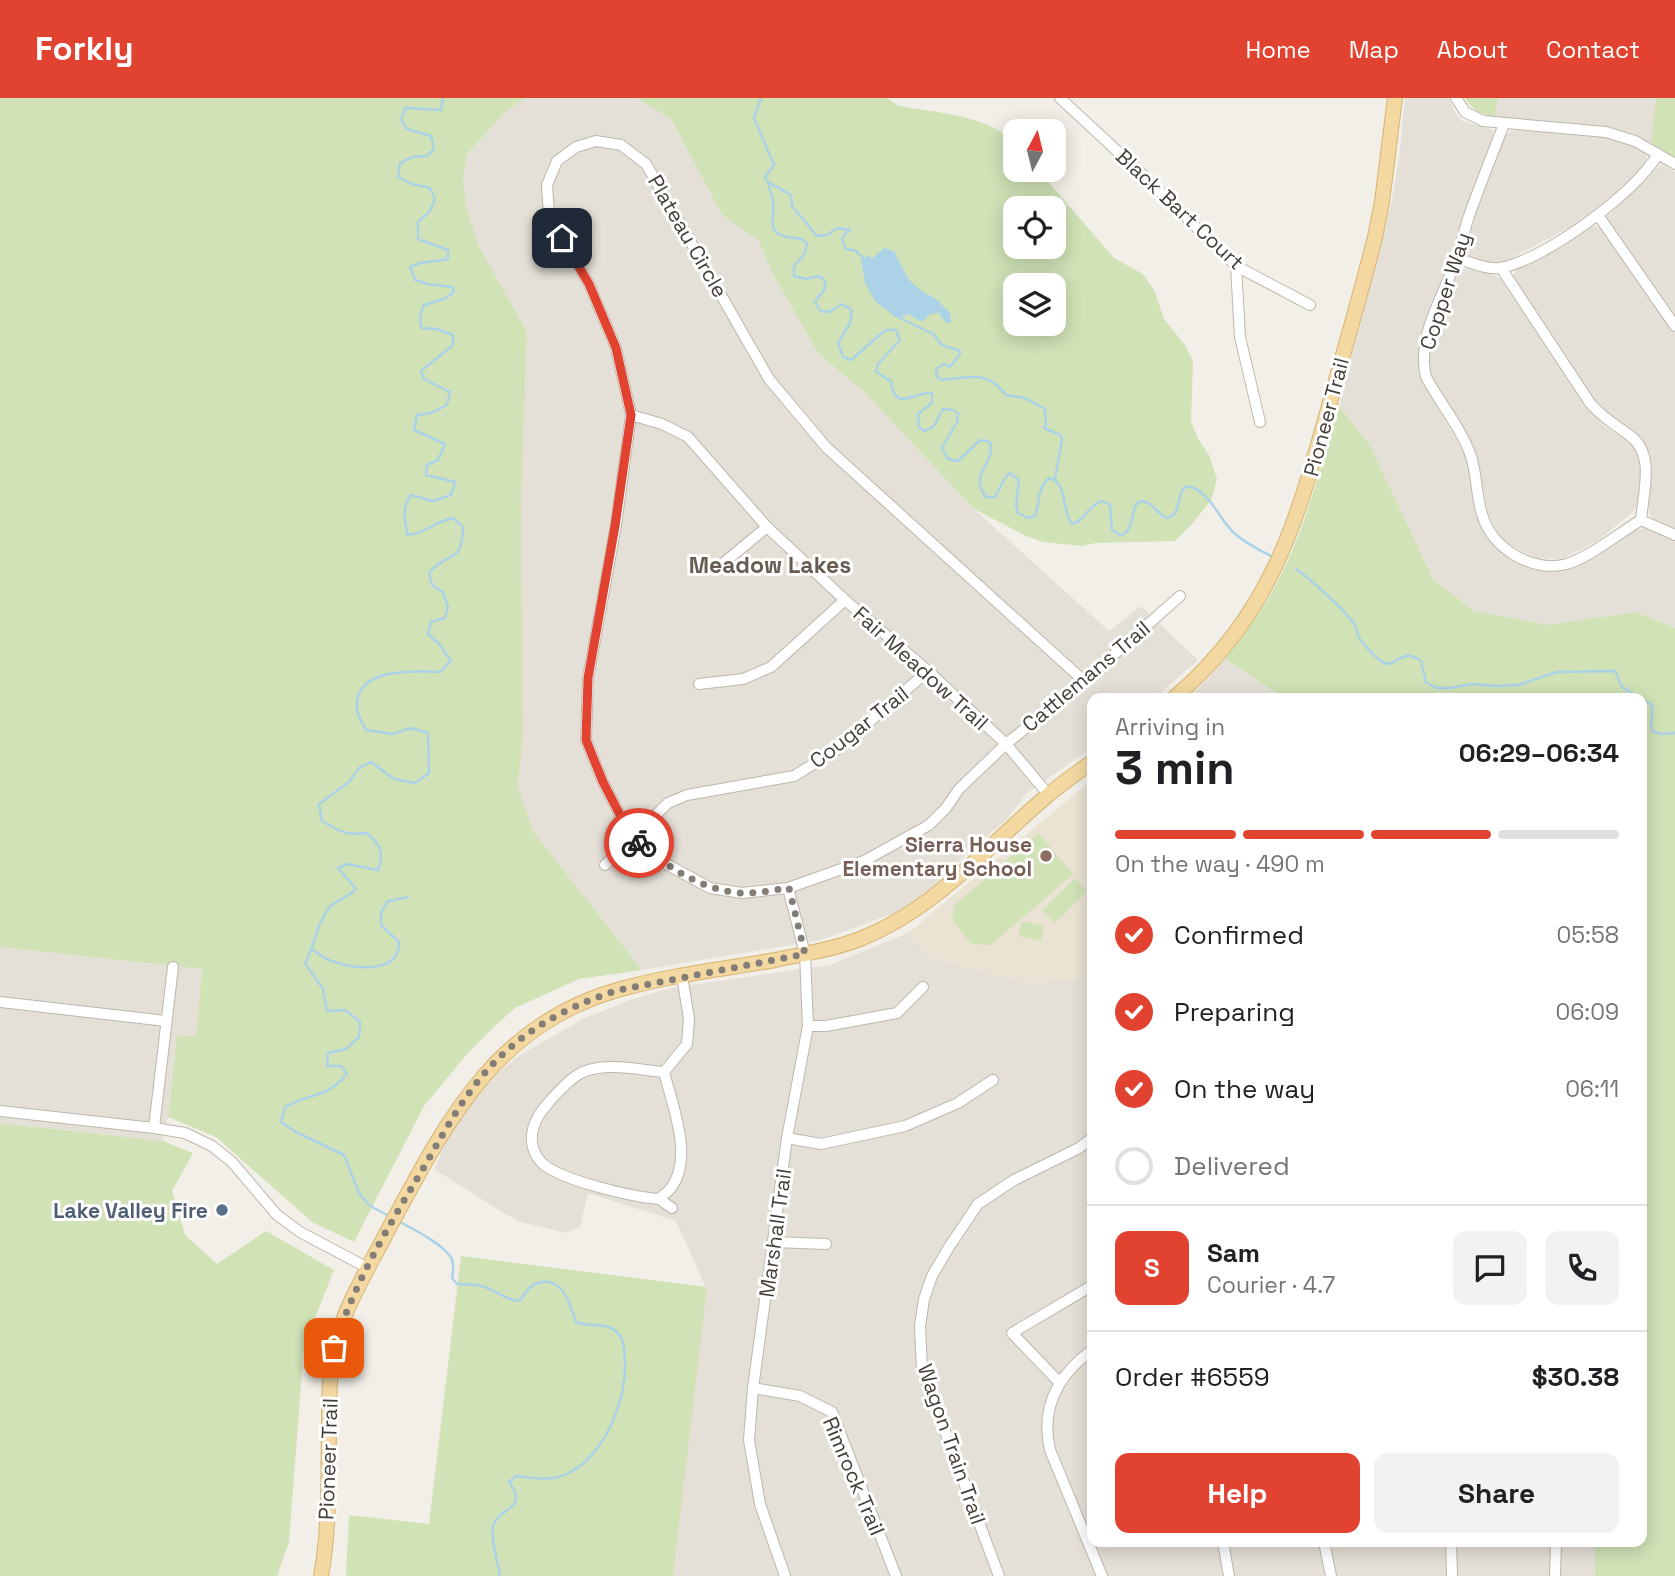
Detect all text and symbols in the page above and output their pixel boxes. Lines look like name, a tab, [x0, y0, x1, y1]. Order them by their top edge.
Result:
text: Forkly	[35, 28, 133, 70]
text: Home	[1245, 34, 1311, 65]
text: Map	[1349, 34, 1399, 65]
text: About	[1437, 34, 1508, 65]
text: Contact	[1546, 34, 1640, 65]
north arrow	[1003, 119, 1066, 182]
map controls	[1003, 119, 1066, 336]
street label: Black Bart Court	[1110, 143, 1250, 275]
street label: Plateau Circle	[642, 170, 734, 302]
button: locate	[1003, 196, 1066, 259]
pin	[532, 208, 592, 268]
icon: home	[543, 219, 581, 257]
street label: Copper Way	[1413, 229, 1477, 353]
button: layers	[1003, 273, 1066, 336]
street label: Pioneer Trail	[1297, 355, 1355, 479]
district label: Meadow Lakes	[689, 550, 851, 580]
street label: Fair Meadow Trail	[848, 600, 994, 736]
street label: Cattlemans Trail	[1016, 615, 1156, 737]
street label: Cougar Trail	[804, 680, 914, 774]
text: Arriving in	[1115, 712, 1225, 742]
text: 06:29–06:34	[1459, 736, 1619, 770]
text: 3 min	[1115, 739, 1235, 797]
courier	[604, 808, 674, 878]
icon: bike	[620, 824, 658, 862]
place label: Sierra House Elementary School	[842, 831, 1032, 882]
marker: Sierra House Elementary School	[1038, 848, 1054, 864]
text: On the way · 490 m	[1115, 849, 1325, 879]
icon: check	[1115, 916, 1153, 954]
text: Confirmed	[1174, 918, 1304, 952]
text: 05:58	[1557, 920, 1619, 950]
icon: check	[1115, 993, 1153, 1031]
text: Preparing	[1174, 995, 1295, 1029]
text: 06:09	[1556, 997, 1619, 1027]
icon: check	[1115, 1070, 1153, 1108]
text: On the way	[1174, 1072, 1315, 1106]
text: 06:11	[1565, 1074, 1619, 1104]
text: Delivered	[1174, 1149, 1290, 1183]
street label: Marshall Trail	[753, 1167, 797, 1299]
place label: Lake Valley Fire	[53, 1197, 208, 1224]
marker: Lake Valley Fire	[214, 1202, 230, 1218]
button: chat	[1453, 1231, 1527, 1305]
button: phone	[1545, 1231, 1619, 1305]
text: Sam	[1207, 1236, 1260, 1270]
text: S	[1144, 1251, 1160, 1285]
text: Courier · 4.7	[1207, 1270, 1335, 1300]
pin	[304, 1318, 364, 1378]
icon: bag	[315, 1329, 353, 1367]
street label: Wagon Train Trail	[912, 1360, 992, 1528]
text: Order #6559	[1115, 1360, 1270, 1394]
text: $30.38	[1532, 1360, 1619, 1394]
street label: Pioneer Trail	[312, 1398, 344, 1520]
street label: Rimrock Trail	[817, 1413, 891, 1539]
button: Help	[1115, 1453, 1360, 1533]
button: Share	[1374, 1453, 1619, 1533]

